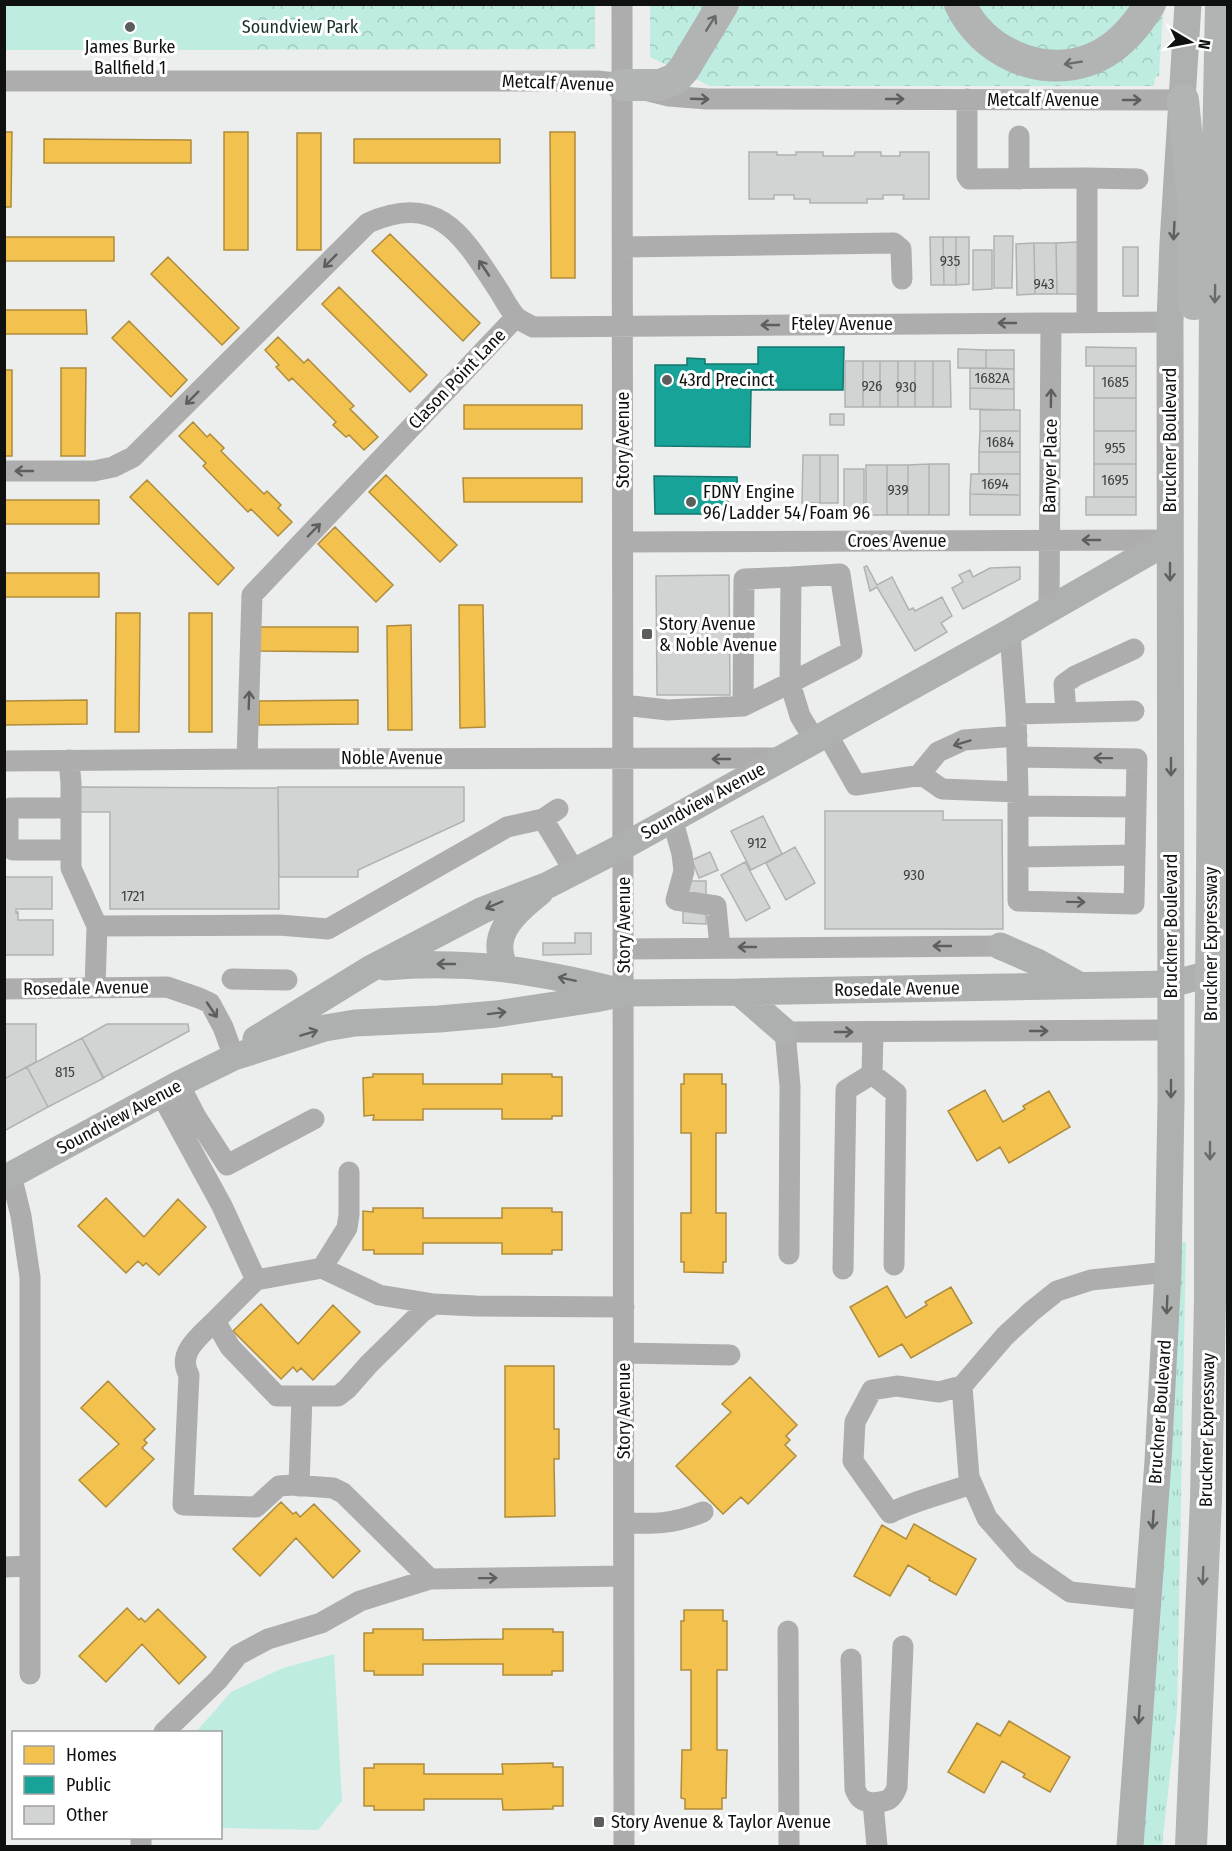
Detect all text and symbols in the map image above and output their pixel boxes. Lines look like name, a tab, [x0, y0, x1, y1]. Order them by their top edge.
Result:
north arrow	[1160, 12, 1220, 72]
one-way arrow	[705, 15, 717, 32]
park label: Soundview Park	[242, 16, 359, 38]
marker: James Burke Ballfield 1	[123, 20, 137, 34]
place label: James Burke Ballfield 1	[84, 36, 176, 79]
text: N	[1194, 38, 1214, 51]
one-way arrow	[1064, 58, 1083, 69]
street label: Metcalf Avenue	[502, 70, 614, 96]
street label: Metcalf Avenue	[987, 89, 1099, 111]
one-way arrow	[690, 93, 710, 104]
one-way arrow	[885, 93, 905, 105]
one-way arrow	[1122, 94, 1142, 106]
one-way arrow	[1168, 220, 1179, 240]
house number: 935	[940, 252, 960, 270]
one-way arrow	[322, 253, 337, 268]
one-way arrow	[478, 261, 490, 277]
house number: 943	[1034, 275, 1055, 293]
one-way arrow	[1210, 283, 1221, 303]
street label: Fteley Avenue	[791, 313, 893, 335]
one-way arrow	[997, 317, 1017, 329]
one-way arrow	[760, 319, 780, 330]
street label: Clason Point Lane	[404, 324, 510, 434]
street label: Bruckner Boulevard	[1159, 368, 1181, 512]
place label: 43rd Precinct	[679, 369, 774, 391]
house number: 1682A	[974, 369, 1010, 387]
marker: 43rd Precinct	[660, 373, 674, 387]
house number: 1685	[1101, 373, 1129, 391]
house number: 926	[861, 377, 883, 395]
house number: 930	[895, 378, 917, 396]
one-way arrow	[1045, 389, 1057, 409]
one-way arrow	[184, 391, 199, 406]
street label: Story Avenue	[612, 392, 634, 488]
street label: Banyer Place	[1038, 419, 1062, 513]
house number: 1684	[986, 433, 1014, 451]
house number: 955	[1105, 439, 1126, 457]
one-way arrow	[15, 465, 35, 477]
house number: 1695	[1101, 471, 1129, 489]
house number: 1694	[981, 475, 1009, 493]
place label: FDNY Engine 96/Ladder 54/Foam 96	[703, 481, 870, 524]
house number: 939	[888, 481, 908, 499]
marker: FDNY Engine 96/Ladder 54/Foam 96	[684, 495, 698, 509]
one-way arrow	[307, 522, 321, 537]
street label: Croes Avenue	[847, 530, 947, 552]
one-way arrow	[1081, 534, 1101, 546]
one-way arrow	[1164, 562, 1176, 582]
place label: Story Avenue & Noble Avenue	[659, 613, 777, 656]
marker: Story Avenue & Noble Avenue	[640, 627, 654, 641]
one-way arrow	[243, 691, 254, 711]
one-way arrow	[953, 738, 972, 749]
street label: Noble Avenue	[341, 747, 443, 769]
one-way arrow	[1093, 752, 1113, 764]
one-way arrow	[712, 753, 732, 764]
one-way arrow	[1165, 757, 1177, 777]
street label: Soundview Avenue	[637, 758, 769, 844]
house number: 912	[747, 834, 767, 852]
street label: Bruckner Boulevard	[1160, 854, 1182, 998]
house number: 930	[903, 866, 925, 884]
street label: Bruckner Expressway	[1200, 867, 1222, 1021]
street label: Story Avenue	[613, 877, 635, 973]
house number: 1721	[121, 887, 145, 905]
one-way arrow	[1065, 897, 1085, 908]
one-way arrow	[485, 900, 503, 912]
one-way arrow	[932, 940, 952, 952]
one-way arrow	[737, 941, 757, 953]
one-way arrow	[436, 958, 456, 970]
one-way arrow	[558, 973, 577, 985]
street label: Rosedale Avenue	[23, 976, 149, 1000]
street label: Rosedale Avenue	[834, 977, 960, 1001]
one-way arrow	[206, 1002, 218, 1018]
one-way arrow	[486, 1008, 506, 1019]
one-way arrow	[1028, 1025, 1048, 1037]
one-way arrow	[299, 1026, 318, 1037]
one-way arrow	[833, 1026, 853, 1038]
house number: 815	[55, 1063, 75, 1081]
street label: Soundview Avenue	[53, 1075, 185, 1159]
one-way arrow	[1165, 1078, 1177, 1098]
one-way arrow	[1204, 1140, 1216, 1160]
one-way arrow	[1161, 1294, 1172, 1314]
street label: Bruckner Boulevard	[1144, 1339, 1176, 1485]
street label: Bruckner Expressway	[1195, 1353, 1219, 1507]
street label: Story Avenue	[613, 1363, 635, 1459]
one-way arrow	[1147, 1510, 1158, 1530]
one-way arrow	[1197, 1566, 1208, 1586]
one-way arrow	[478, 1572, 498, 1584]
one-way arrow	[1134, 1704, 1145, 1724]
legend	[12, 1731, 222, 1839]
text: Homes	[66, 1744, 117, 1766]
text: Public	[66, 1774, 111, 1796]
text: Other	[66, 1804, 109, 1826]
place label: Story Avenue & Taylor Avenue	[611, 1811, 831, 1833]
marker: Story Avenue & Taylor Avenue	[592, 1815, 606, 1829]

